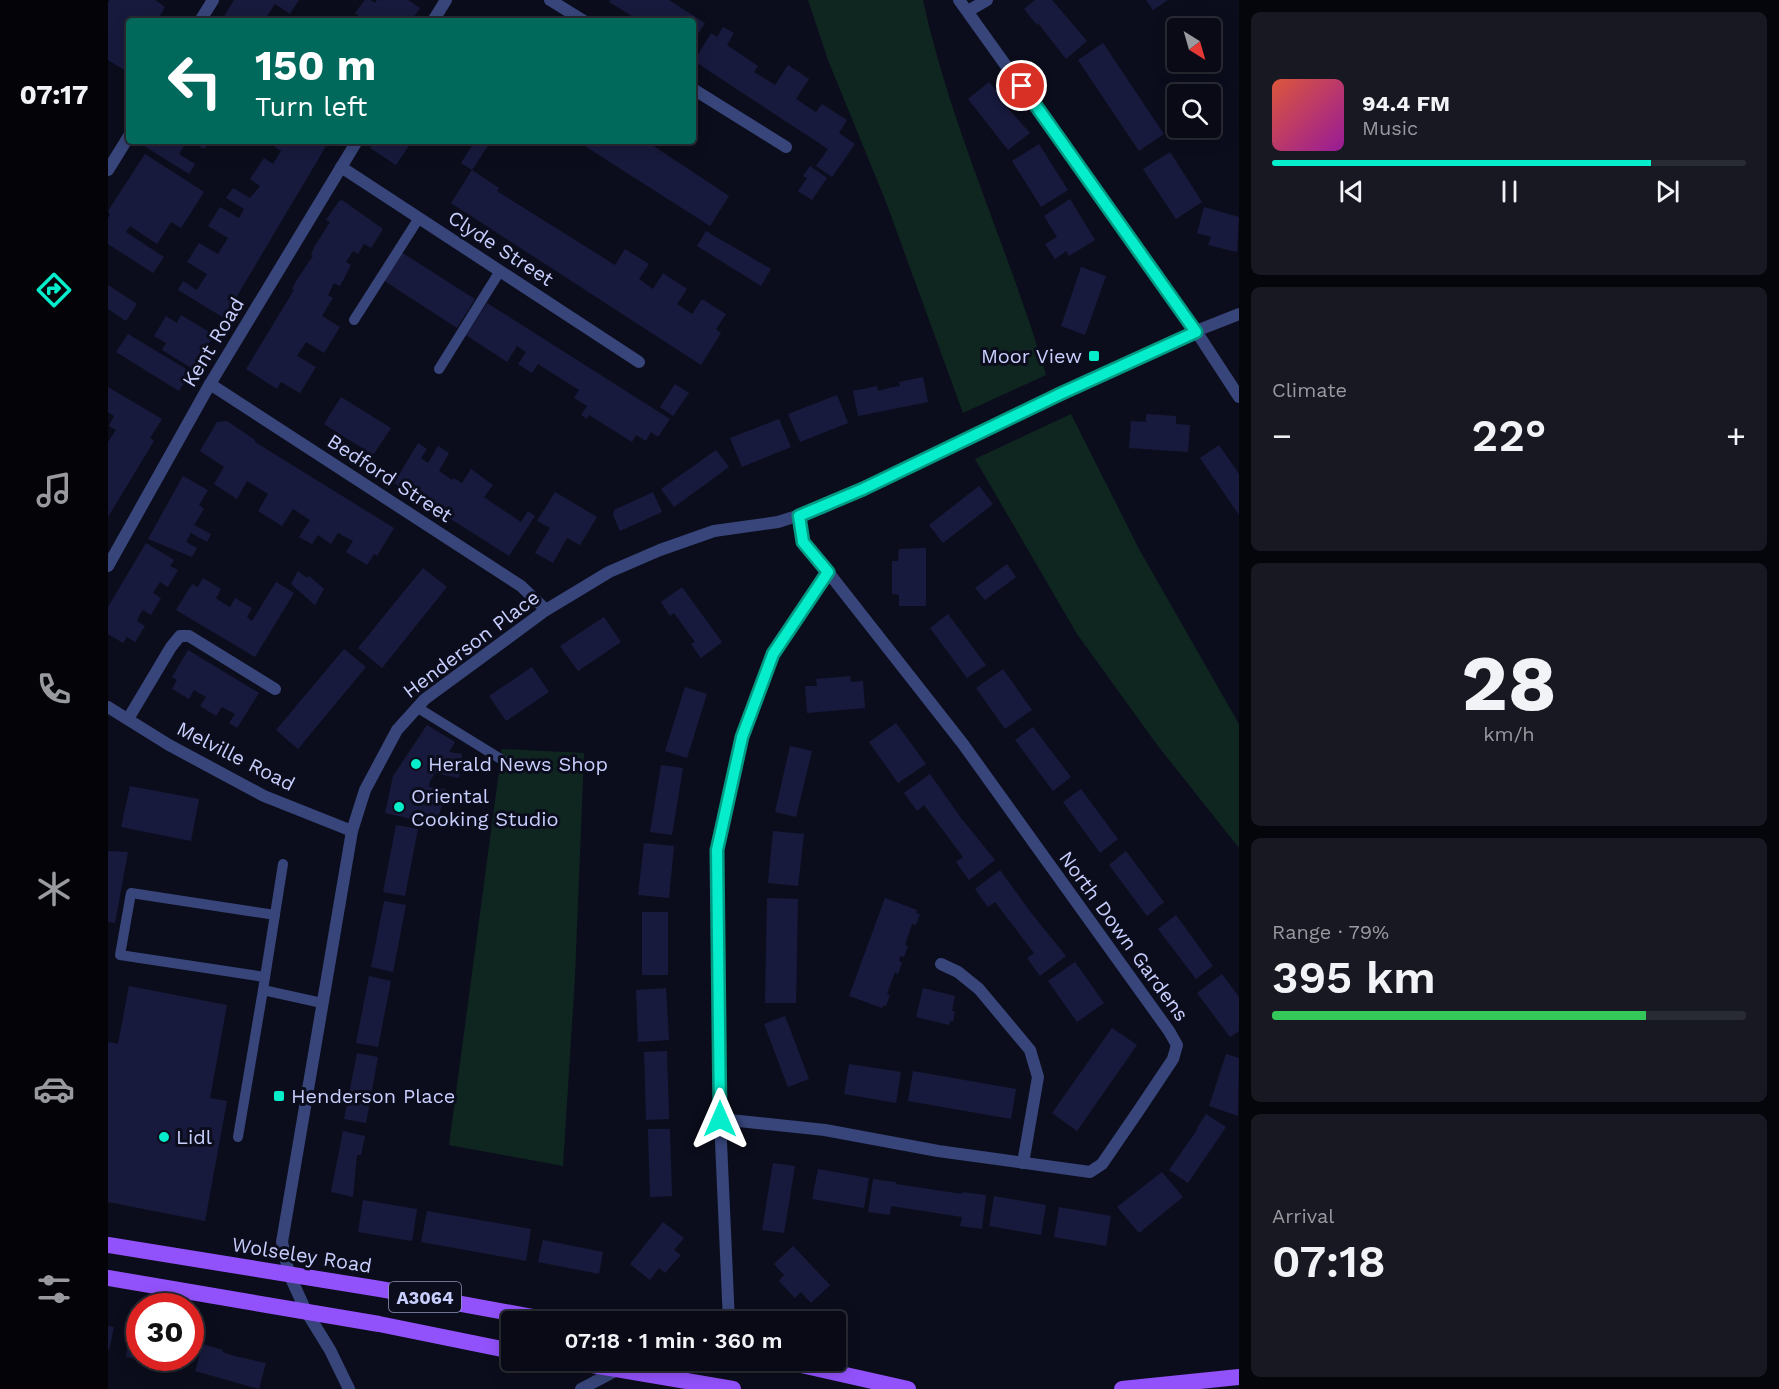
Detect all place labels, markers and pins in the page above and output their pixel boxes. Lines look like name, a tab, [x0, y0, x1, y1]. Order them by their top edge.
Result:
pin	[996, 60, 1047, 111]
place label: Moor View	[981, 344, 1082, 368]
marker: Moor View	[1087, 349, 1101, 363]
place label: Herald News Shop	[428, 752, 608, 776]
marker: Herald News Shop	[409, 757, 423, 771]
place label: Oriental Cooking Studio	[411, 784, 559, 831]
marker: Oriental Cooking Studio	[392, 800, 406, 814]
place label: Henderson Place	[291, 1084, 455, 1108]
marker: Henderson Place	[272, 1089, 286, 1103]
place label: Lidl	[176, 1125, 212, 1149]
marker: Lidl	[157, 1130, 171, 1144]

